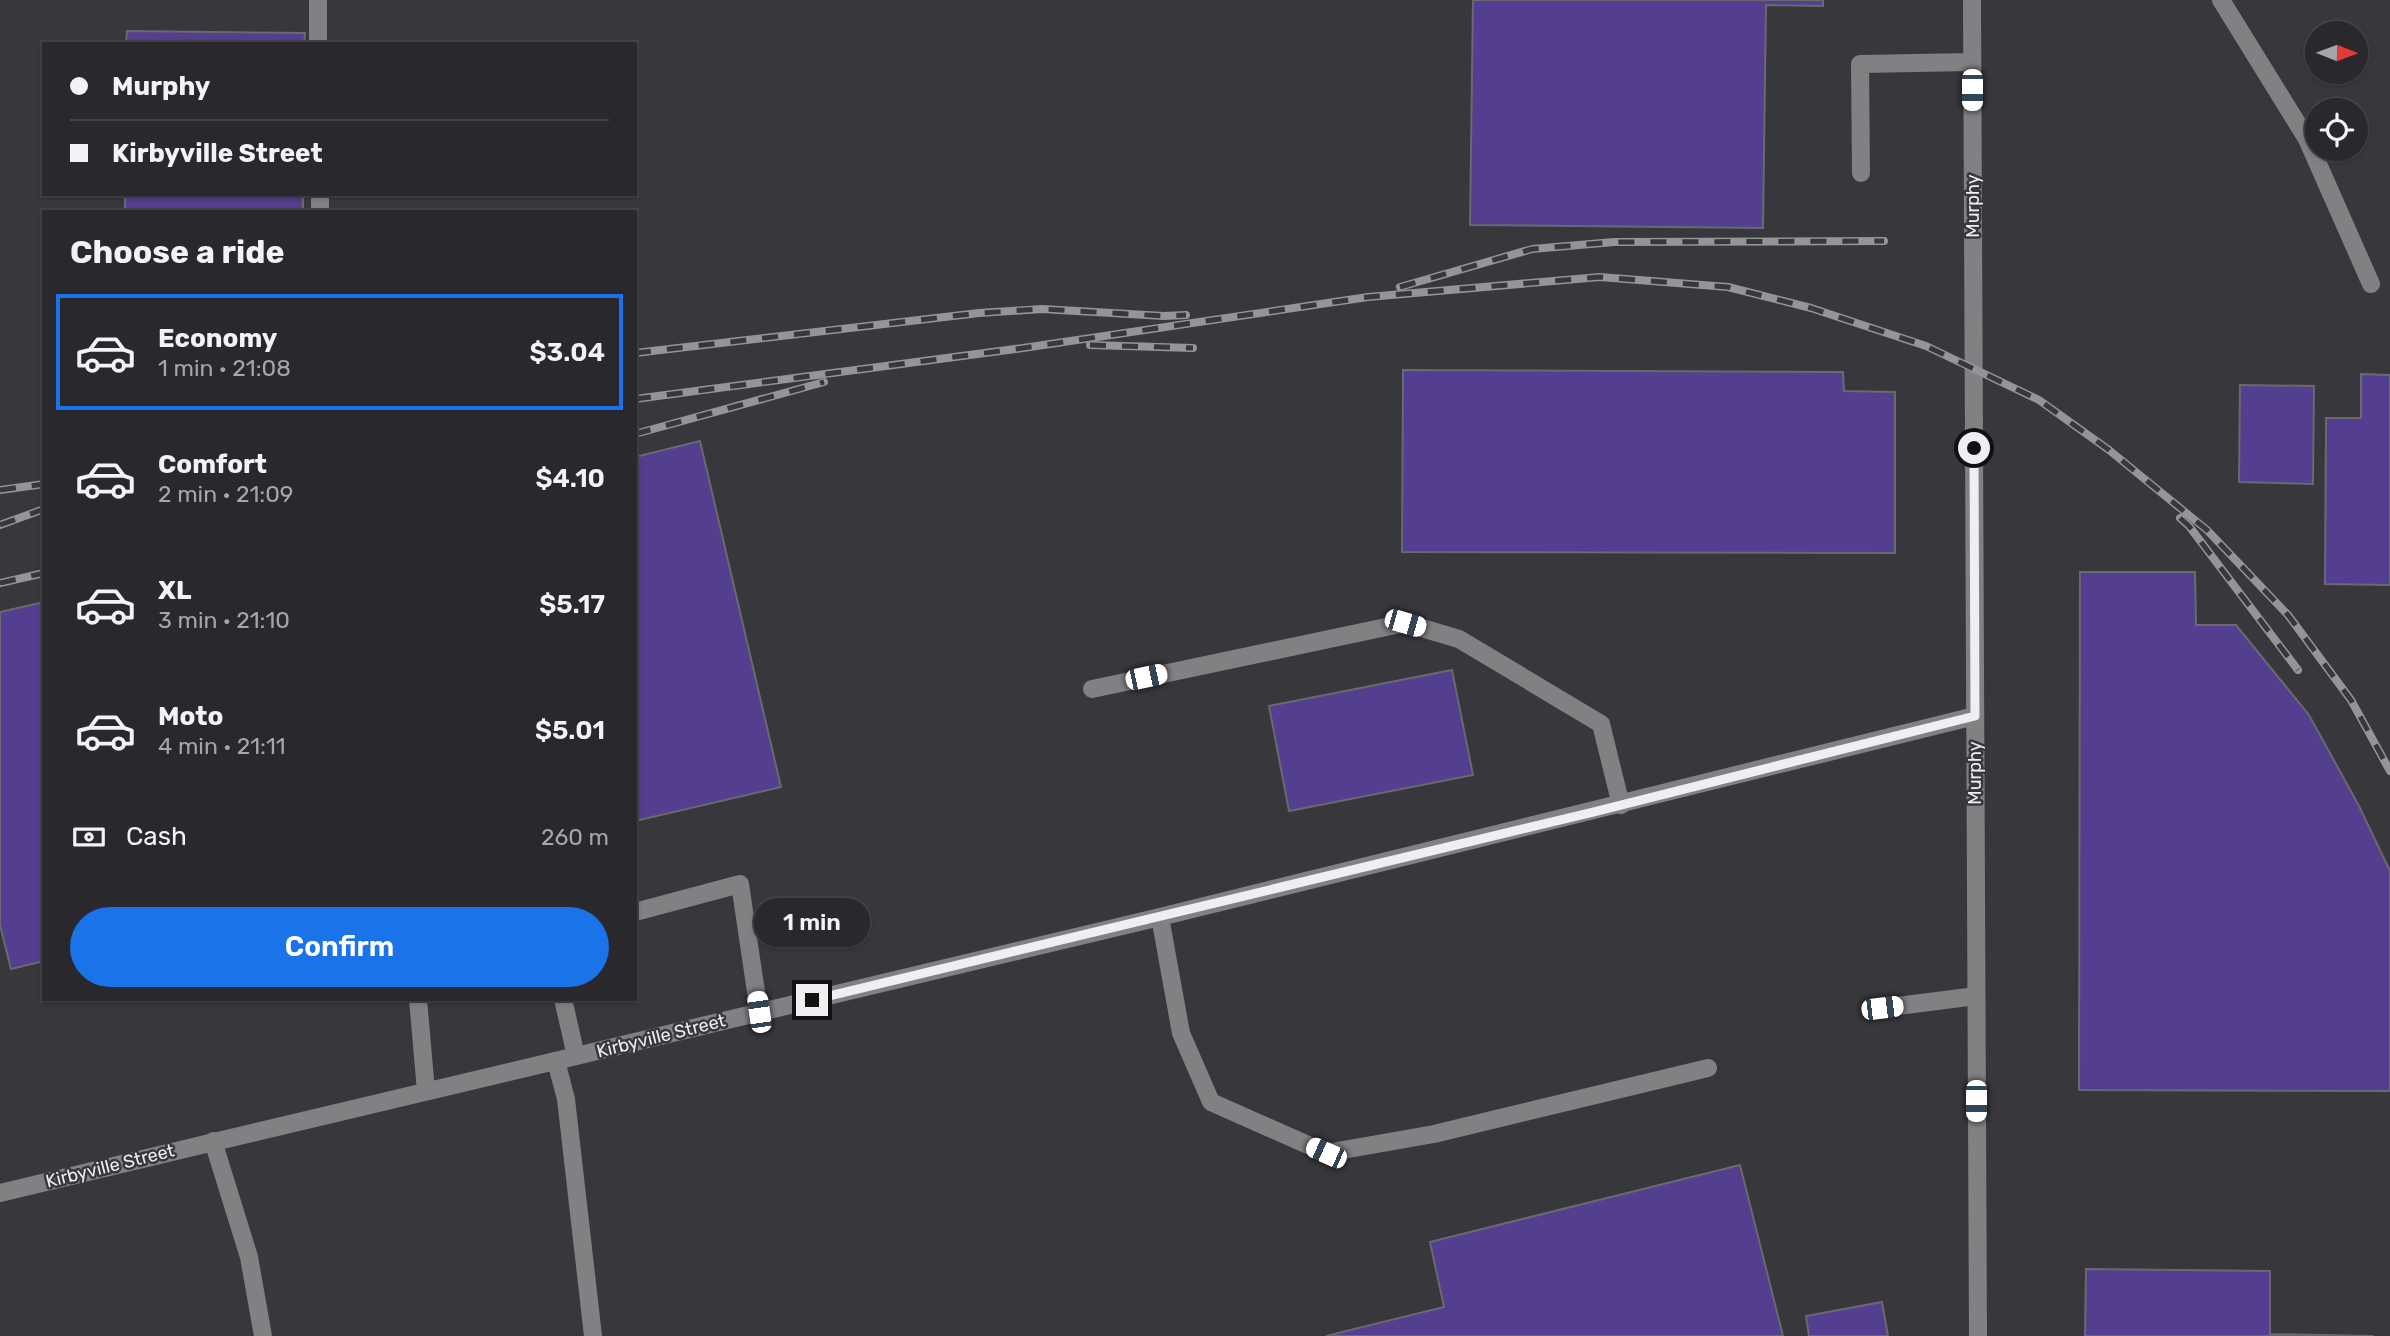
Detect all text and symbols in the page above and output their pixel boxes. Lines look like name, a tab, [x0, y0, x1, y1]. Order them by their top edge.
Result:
north arrow	[2305, 21, 2368, 84]
map controls	[2305, 21, 2368, 161]
car	[1962, 69, 1983, 111]
text: Murphy	[112, 71, 210, 102]
button: locate	[2305, 98, 2368, 161]
text: Kirbyville Street	[112, 138, 323, 169]
street label: Murphy	[1962, 174, 1984, 238]
text: Choose a ride	[70, 233, 284, 271]
icon: car	[74, 321, 137, 384]
text: Economy	[158, 323, 277, 354]
text: $3.04	[530, 337, 605, 368]
text: 1 min · 21:08	[158, 354, 291, 382]
route start	[1958, 432, 1990, 464]
icon: car	[74, 447, 137, 510]
text: Comfort	[158, 449, 267, 480]
text: $4.10	[536, 463, 605, 494]
text: 2 min · 21:09	[158, 480, 293, 508]
icon: car	[74, 573, 137, 636]
text: XL	[158, 575, 191, 606]
text: $5.17	[539, 589, 605, 620]
text: 3 min · 21:10	[158, 606, 290, 634]
car	[1382, 607, 1429, 639]
car	[1124, 662, 1169, 692]
icon: car	[74, 699, 137, 762]
text: Moto	[158, 701, 223, 732]
text: $5.01	[535, 715, 605, 746]
text: 4 min · 21:11	[158, 732, 286, 760]
street label: Murphy	[1964, 741, 1986, 805]
icon: cash	[70, 818, 108, 856]
text: Cash	[126, 821, 187, 852]
text: 260 m	[541, 823, 609, 851]
callout: 1 min	[754, 898, 870, 948]
button: Confirm	[70, 907, 609, 987]
text: 1 min	[783, 908, 841, 936]
route end	[796, 984, 828, 1016]
car	[746, 990, 773, 1034]
car	[1860, 995, 1905, 1021]
street label: Kirbyville Street	[594, 1009, 728, 1063]
car	[1966, 1080, 1987, 1122]
car	[1303, 1135, 1350, 1171]
street label: Kirbyville Street	[43, 1139, 177, 1193]

